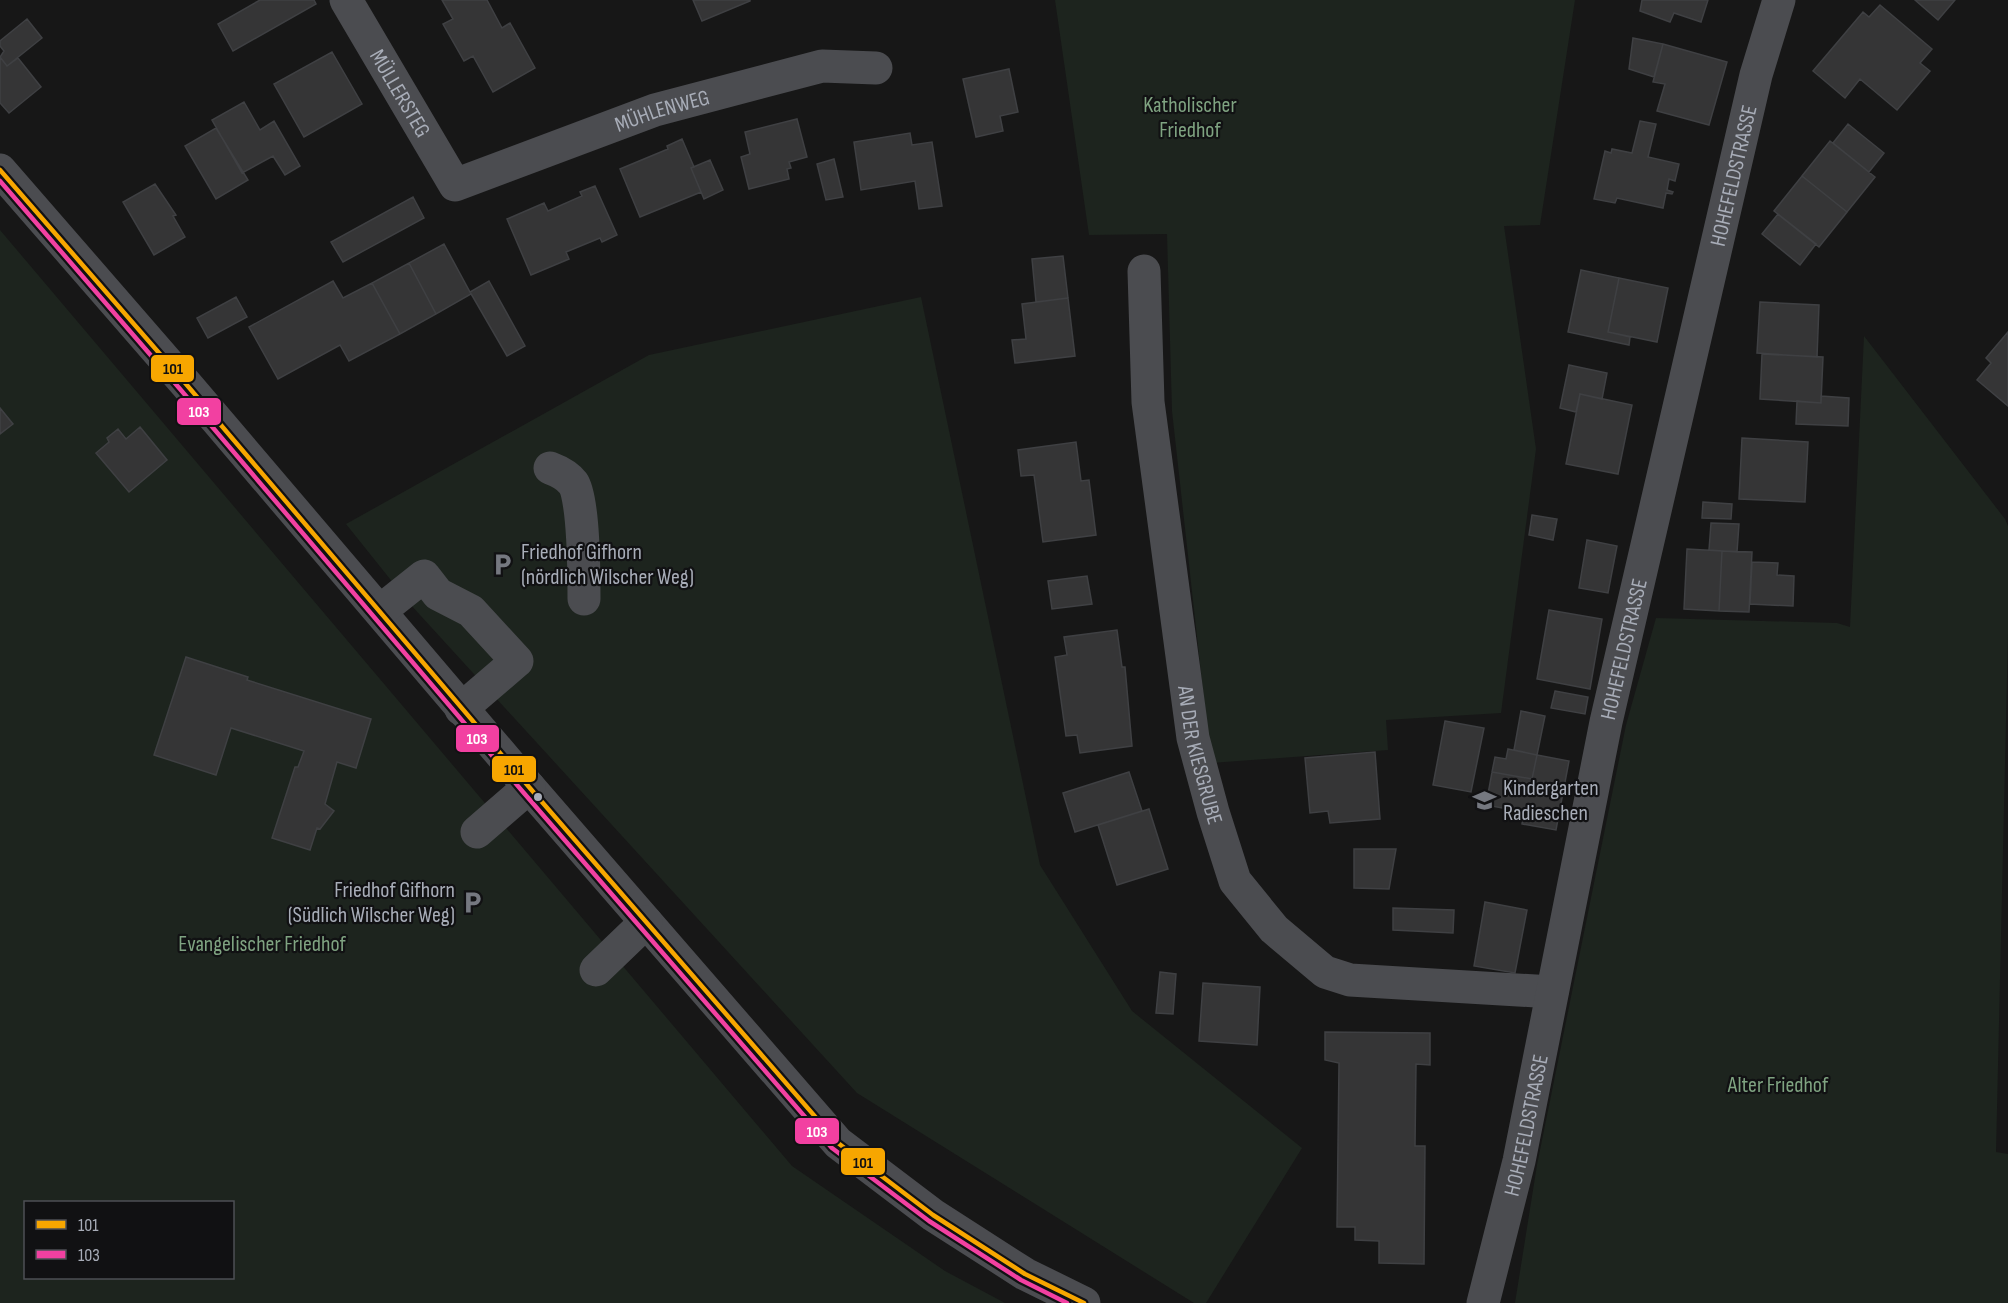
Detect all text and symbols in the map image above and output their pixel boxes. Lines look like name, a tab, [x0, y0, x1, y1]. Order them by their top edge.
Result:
street label: MÜLLERSTEG	[363, 45, 436, 143]
street label: MÜHLENWEG	[611, 84, 713, 139]
park label: Katholischer Friedhof	[1143, 92, 1237, 144]
street label: HOHEFELDSTRASSE	[1705, 103, 1764, 249]
line badge: 101	[150, 354, 195, 383]
text: 101	[163, 360, 184, 379]
line badge: 103	[176, 397, 222, 426]
text: 103	[188, 403, 210, 422]
place label: Friedhof Gifhorn (nördlich Wilscher Weg)	[521, 539, 694, 591]
parking icon: Friedhof Gifhorn (nördlich Wilscher Weg)	[490, 551, 516, 577]
street label: HOHEFELDSTRASSE	[1595, 576, 1654, 723]
street label: AN DER KIESGRUBE	[1171, 683, 1228, 828]
line badge: 103	[455, 724, 500, 753]
text: 103	[466, 730, 488, 749]
line badge: 101	[491, 755, 537, 783]
text: 101	[504, 761, 525, 780]
place label: Kindergarten Radieschen	[1503, 775, 1599, 827]
school or university icon: Kindergarten Radieschen	[1472, 787, 1498, 813]
unlabelled marker	[532, 791, 544, 803]
place label: Friedhof Gifhorn (Südlich Wilscher Weg)	[288, 877, 455, 929]
parking icon: Friedhof Gifhorn (Südlich Wilscher Weg)	[460, 889, 486, 915]
park label: Evangelischer Friedhof	[178, 931, 346, 958]
street label: HOHEFELDSTRASSE	[1499, 1052, 1555, 1199]
park label: Alter Friedhof	[1727, 1072, 1829, 1099]
line badge: 103	[794, 1117, 840, 1145]
text: 103	[806, 1123, 828, 1142]
line badge: 101	[840, 1147, 886, 1176]
text: 101	[853, 1154, 874, 1173]
legend	[24, 1201, 234, 1279]
text: 101	[78, 1215, 99, 1236]
text: 103	[78, 1245, 100, 1266]

